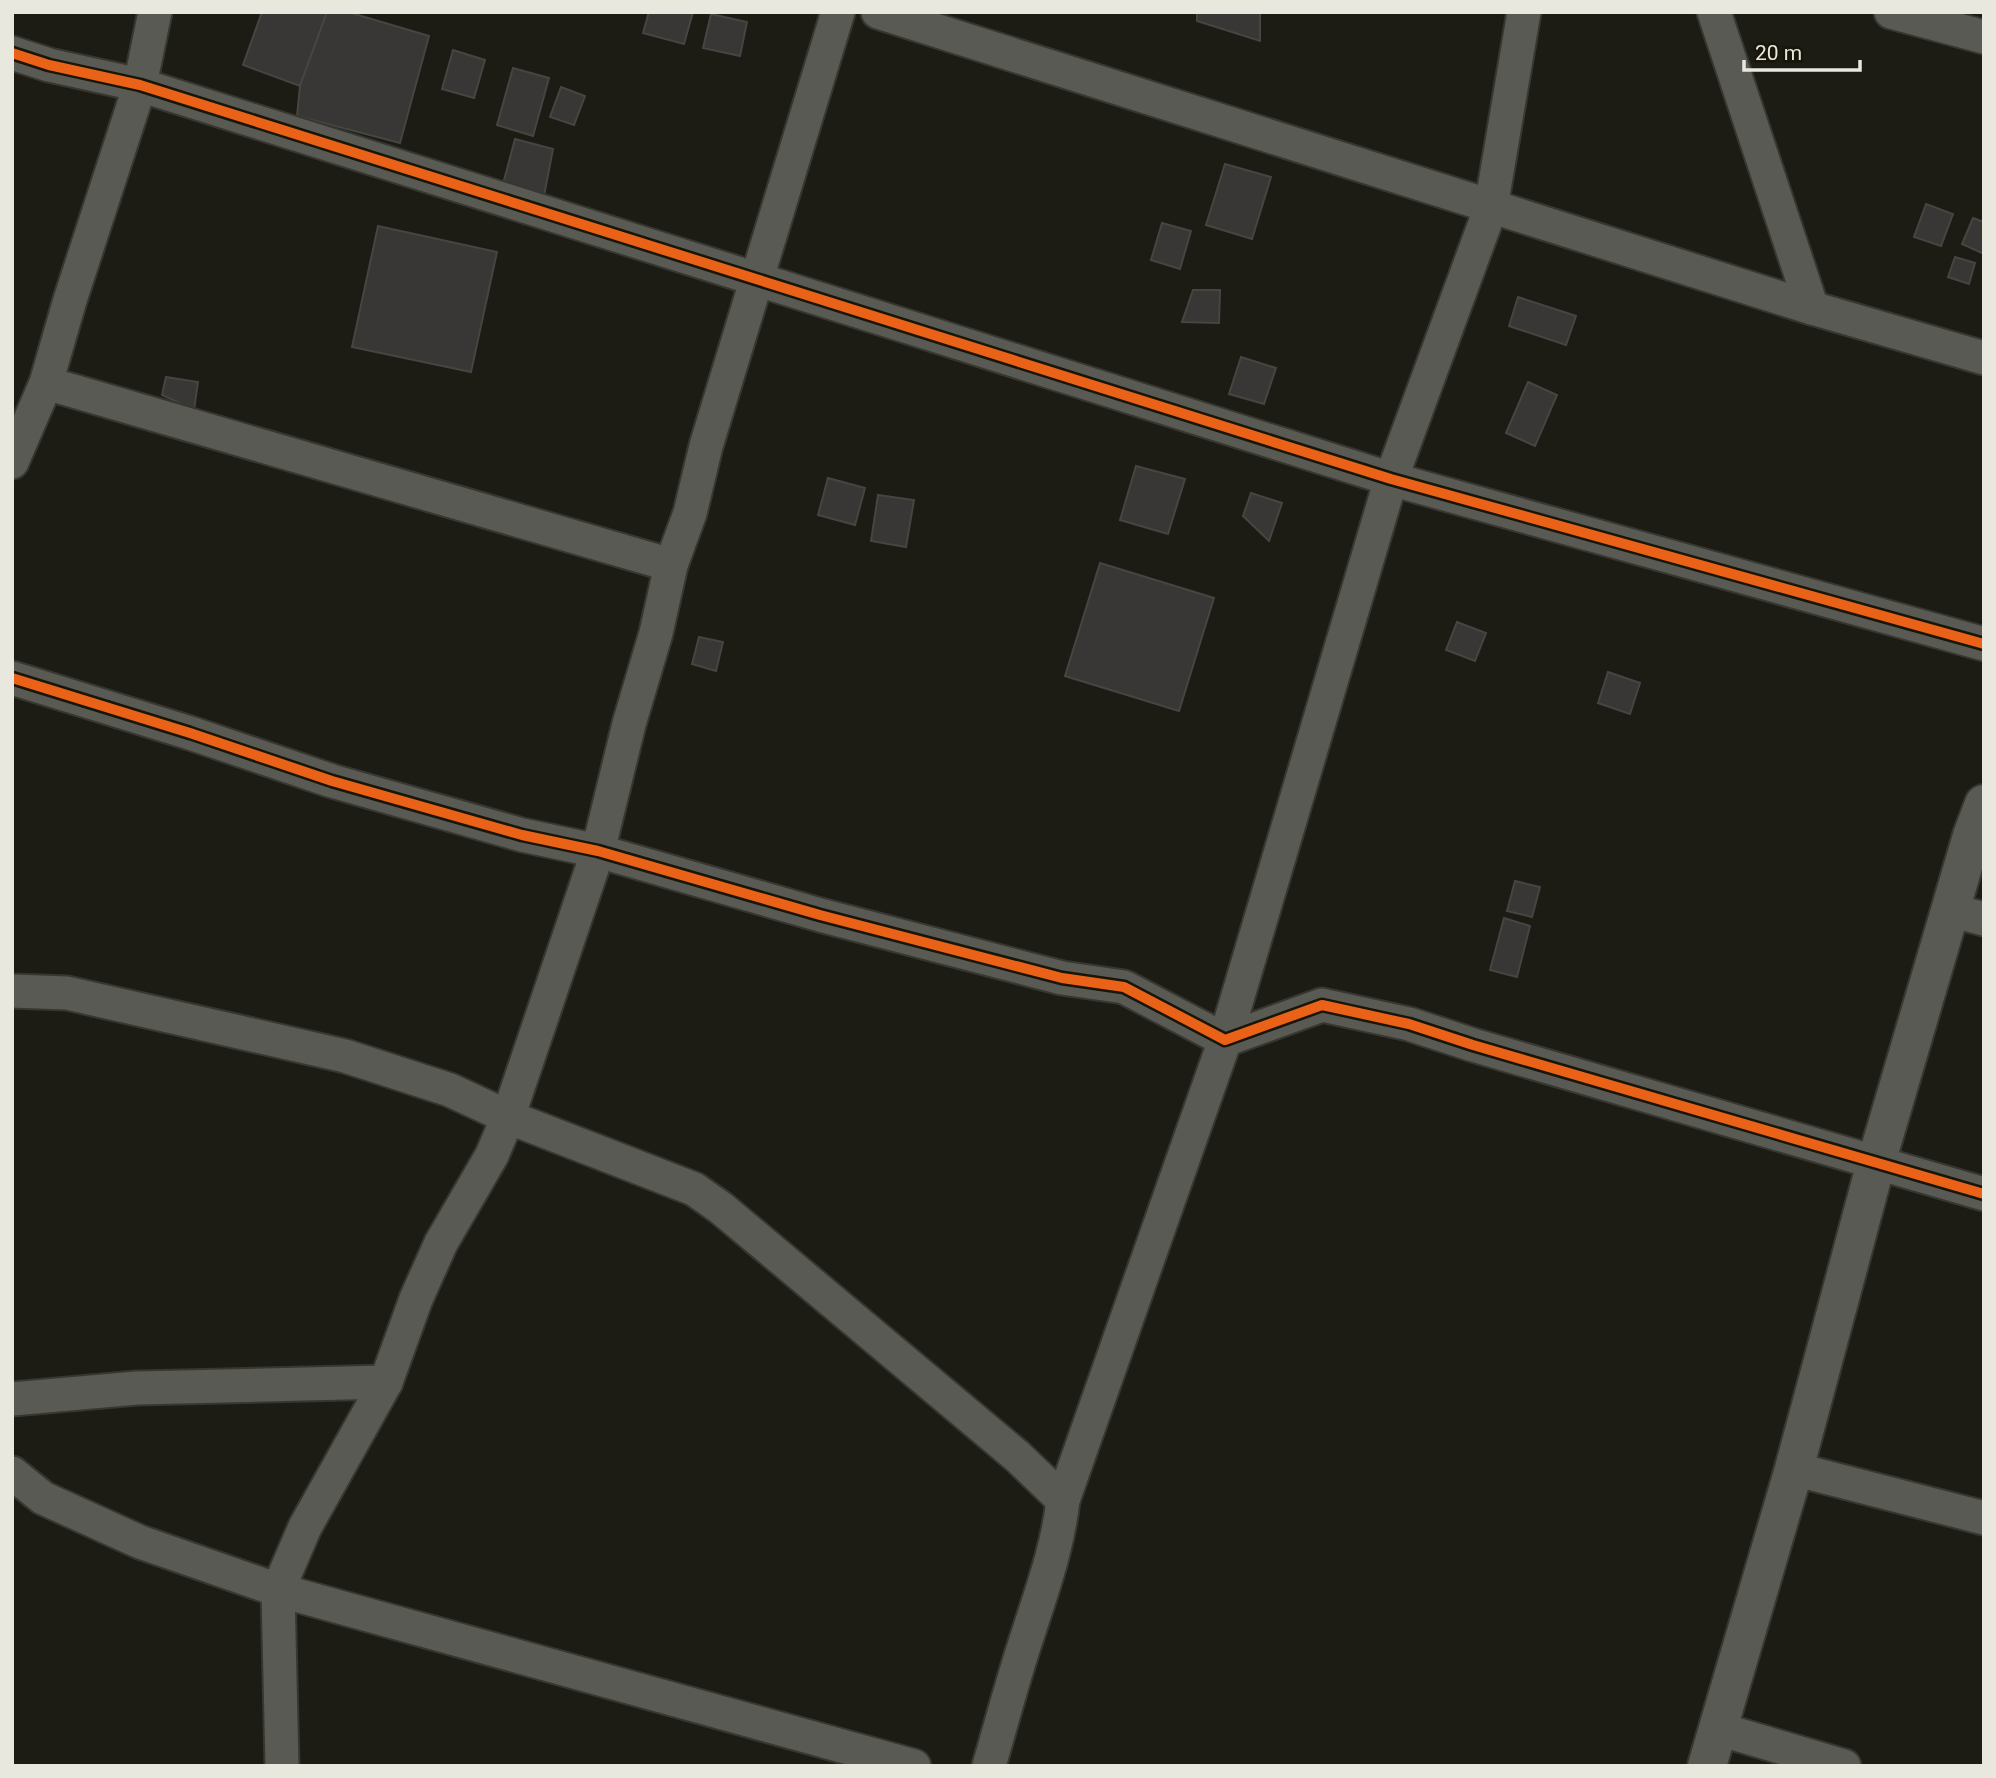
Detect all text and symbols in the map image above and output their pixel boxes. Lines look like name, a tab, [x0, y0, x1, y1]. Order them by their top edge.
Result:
scale bar	[1744, 28, 1860, 72]
text: 20 m	[1755, 41, 1802, 65]

